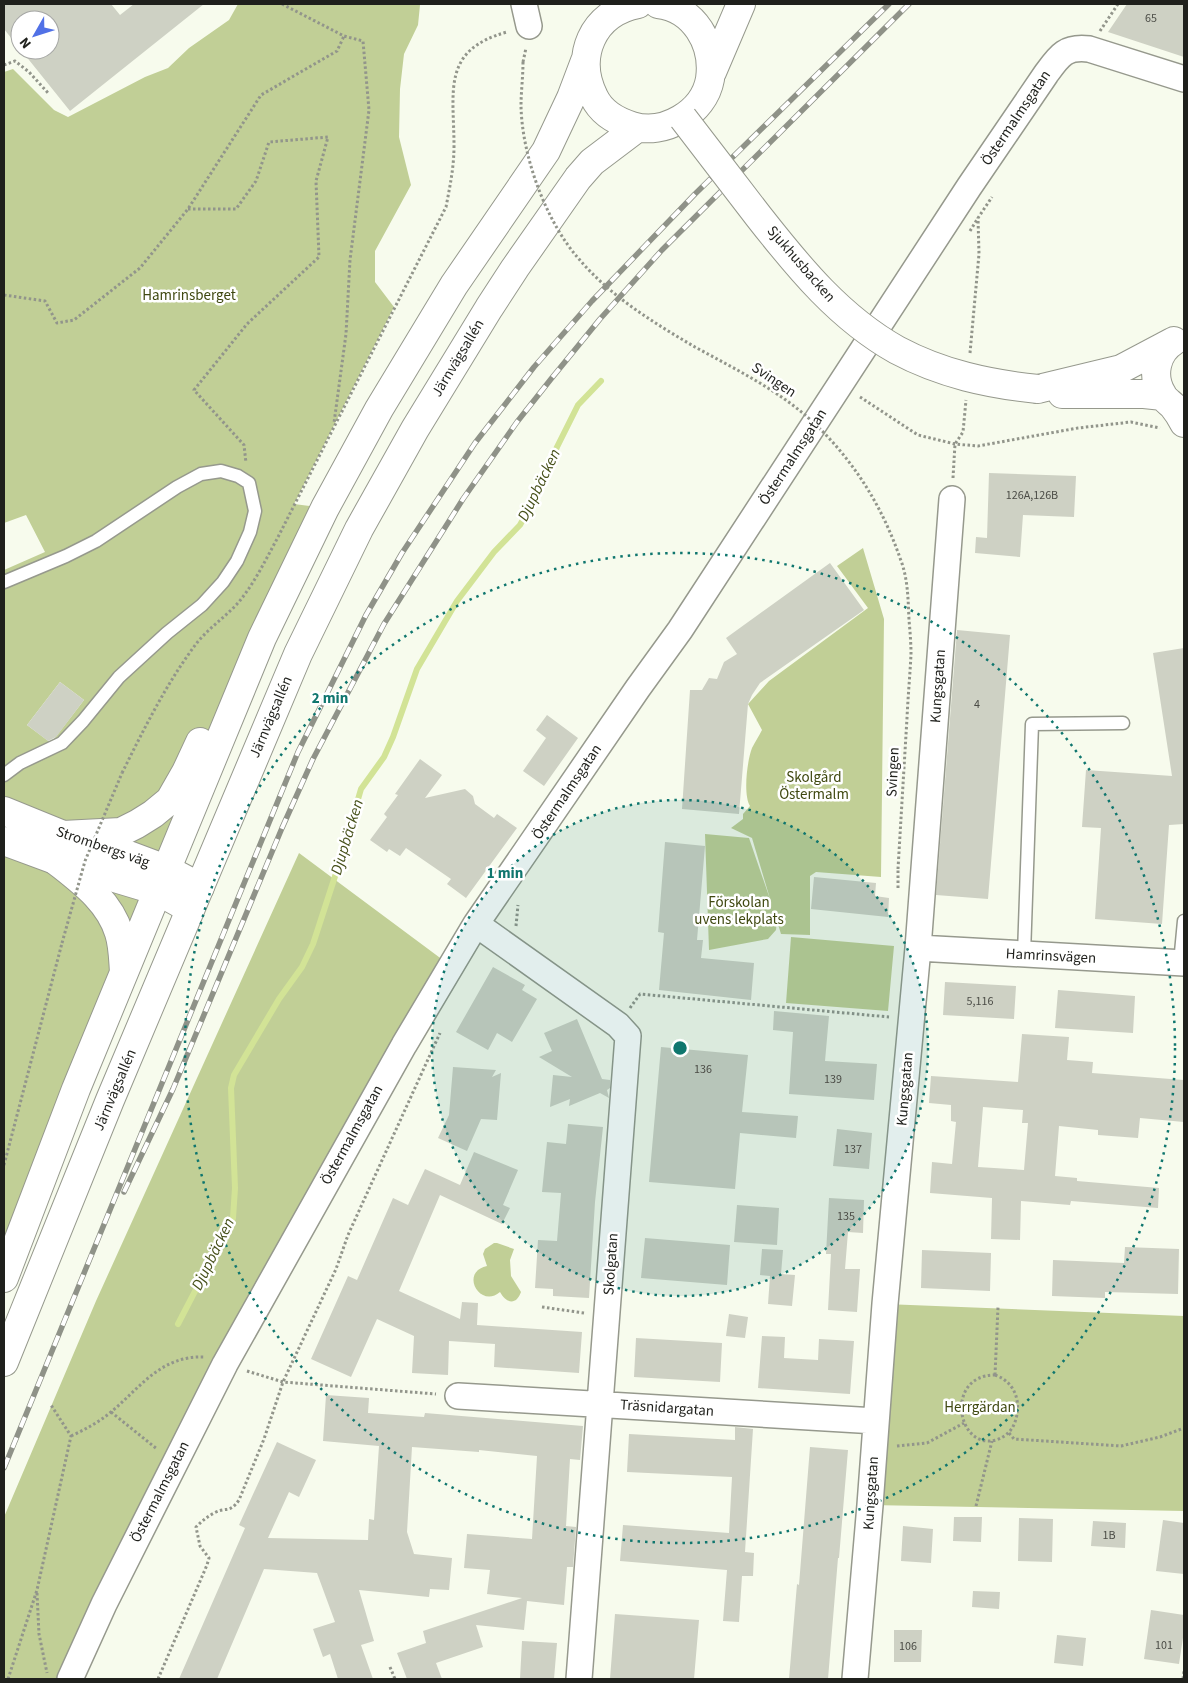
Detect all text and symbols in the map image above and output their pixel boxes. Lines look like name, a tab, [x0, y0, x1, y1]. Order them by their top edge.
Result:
north arrow	[10, 10, 60, 60]
house number: 65	[1145, 10, 1157, 27]
text: N	[15, 33, 36, 52]
street label: Östermalmsgatan	[976, 66, 1056, 170]
street label: Sjukhusbacken	[762, 221, 840, 307]
park label: Hamrinsberget	[142, 285, 236, 306]
street label: Järnvägsallén	[427, 315, 489, 401]
street label: Svingen	[747, 357, 801, 403]
street label: Östermalmsgatan	[754, 405, 832, 509]
water label: Djupbäcken	[512, 445, 566, 525]
house number: 126A,126B	[1006, 487, 1058, 504]
street label: Kungsgatan	[925, 648, 951, 724]
street label: Järnvägsallén	[244, 673, 298, 761]
text: 2 min	[312, 688, 348, 709]
house number: 4	[974, 696, 980, 713]
street label: Östermalmsgatan	[527, 740, 607, 844]
street label: Svingen	[881, 747, 905, 797]
park label: Skolgård Östermalm	[779, 767, 849, 805]
water label: Djupbäcken	[325, 797, 369, 877]
street label: Strombergs väg	[53, 821, 153, 873]
text: 1 min	[487, 863, 523, 884]
park label: Förskolan uvens lekplats	[694, 892, 784, 930]
street label: Hamrinsvägen	[1005, 943, 1097, 969]
house number: 5,116	[967, 993, 993, 1010]
centre of rings	[671, 1039, 689, 1057]
street label: Järnvägsallén	[88, 1046, 142, 1134]
street label: Kungsgatan	[891, 1051, 919, 1127]
house number: 136	[694, 1061, 712, 1078]
house number: 139	[824, 1071, 842, 1088]
street label: Östermalmsgatan	[316, 1081, 388, 1189]
house number: 137	[844, 1141, 862, 1158]
house number: 135	[837, 1208, 855, 1225]
water label: Djupbäcken	[186, 1214, 240, 1294]
street label: Skolgatan	[598, 1232, 624, 1296]
street label: Träsnidargatan	[619, 1394, 715, 1422]
park label: Herrgärdan	[944, 1397, 1016, 1418]
street label: Östermalmsgatan	[125, 1438, 195, 1546]
street label: Kungsgatan	[858, 1455, 884, 1531]
house number: 1B	[1102, 1527, 1116, 1544]
house number: 101	[1155, 1637, 1173, 1654]
house number: 106	[899, 1638, 917, 1655]

